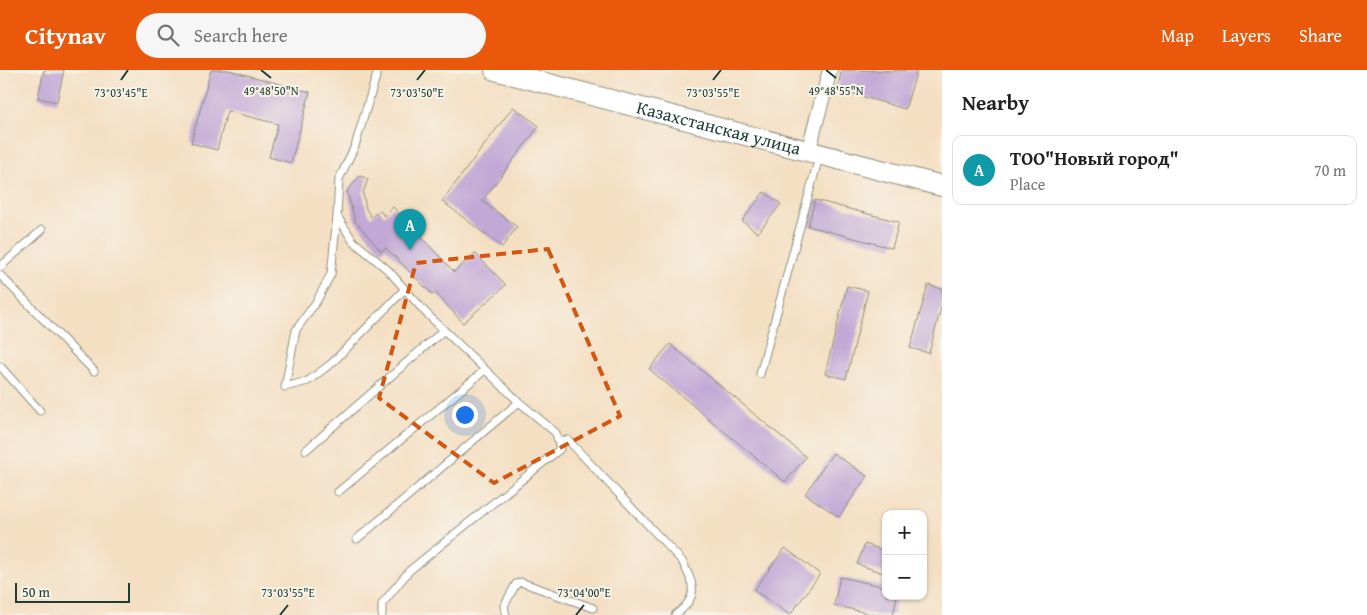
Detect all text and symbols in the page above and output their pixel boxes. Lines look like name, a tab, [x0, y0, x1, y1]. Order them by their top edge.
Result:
search box	[136, 13, 486, 58]
text: Citynav	[25, 18, 106, 53]
icon: search	[154, 21, 182, 49]
text: Search here	[194, 21, 288, 49]
text: Map	[1161, 22, 1194, 49]
text: Layers	[1222, 22, 1271, 49]
text: Share	[1299, 22, 1342, 49]
text: 49°48'50"N	[243, 82, 299, 99]
text: 49°48'55"N	[808, 82, 864, 99]
text: 73°03'45"E	[94, 84, 148, 101]
text: 73°03'50"E	[390, 84, 444, 101]
text: 73°03'55"E	[686, 84, 740, 101]
text: Nearby	[962, 87, 1029, 118]
street label: Казахстанская улица	[634, 93, 804, 162]
text: ТОО"Новый город"	[1010, 144, 1179, 172]
text: A	[974, 158, 984, 182]
text: 70 m	[1314, 158, 1346, 182]
text: Place	[1010, 172, 1045, 196]
pin: A	[394, 209, 426, 250]
your location	[452, 402, 478, 428]
map controls	[882, 510, 927, 600]
button: +	[882, 510, 927, 555]
button: −	[882, 555, 927, 600]
scale bar	[15, 580, 130, 603]
text: 50 m	[22, 582, 50, 602]
text: 73°03'55"E	[261, 584, 315, 601]
text: 73°04'00"E	[557, 584, 611, 601]

